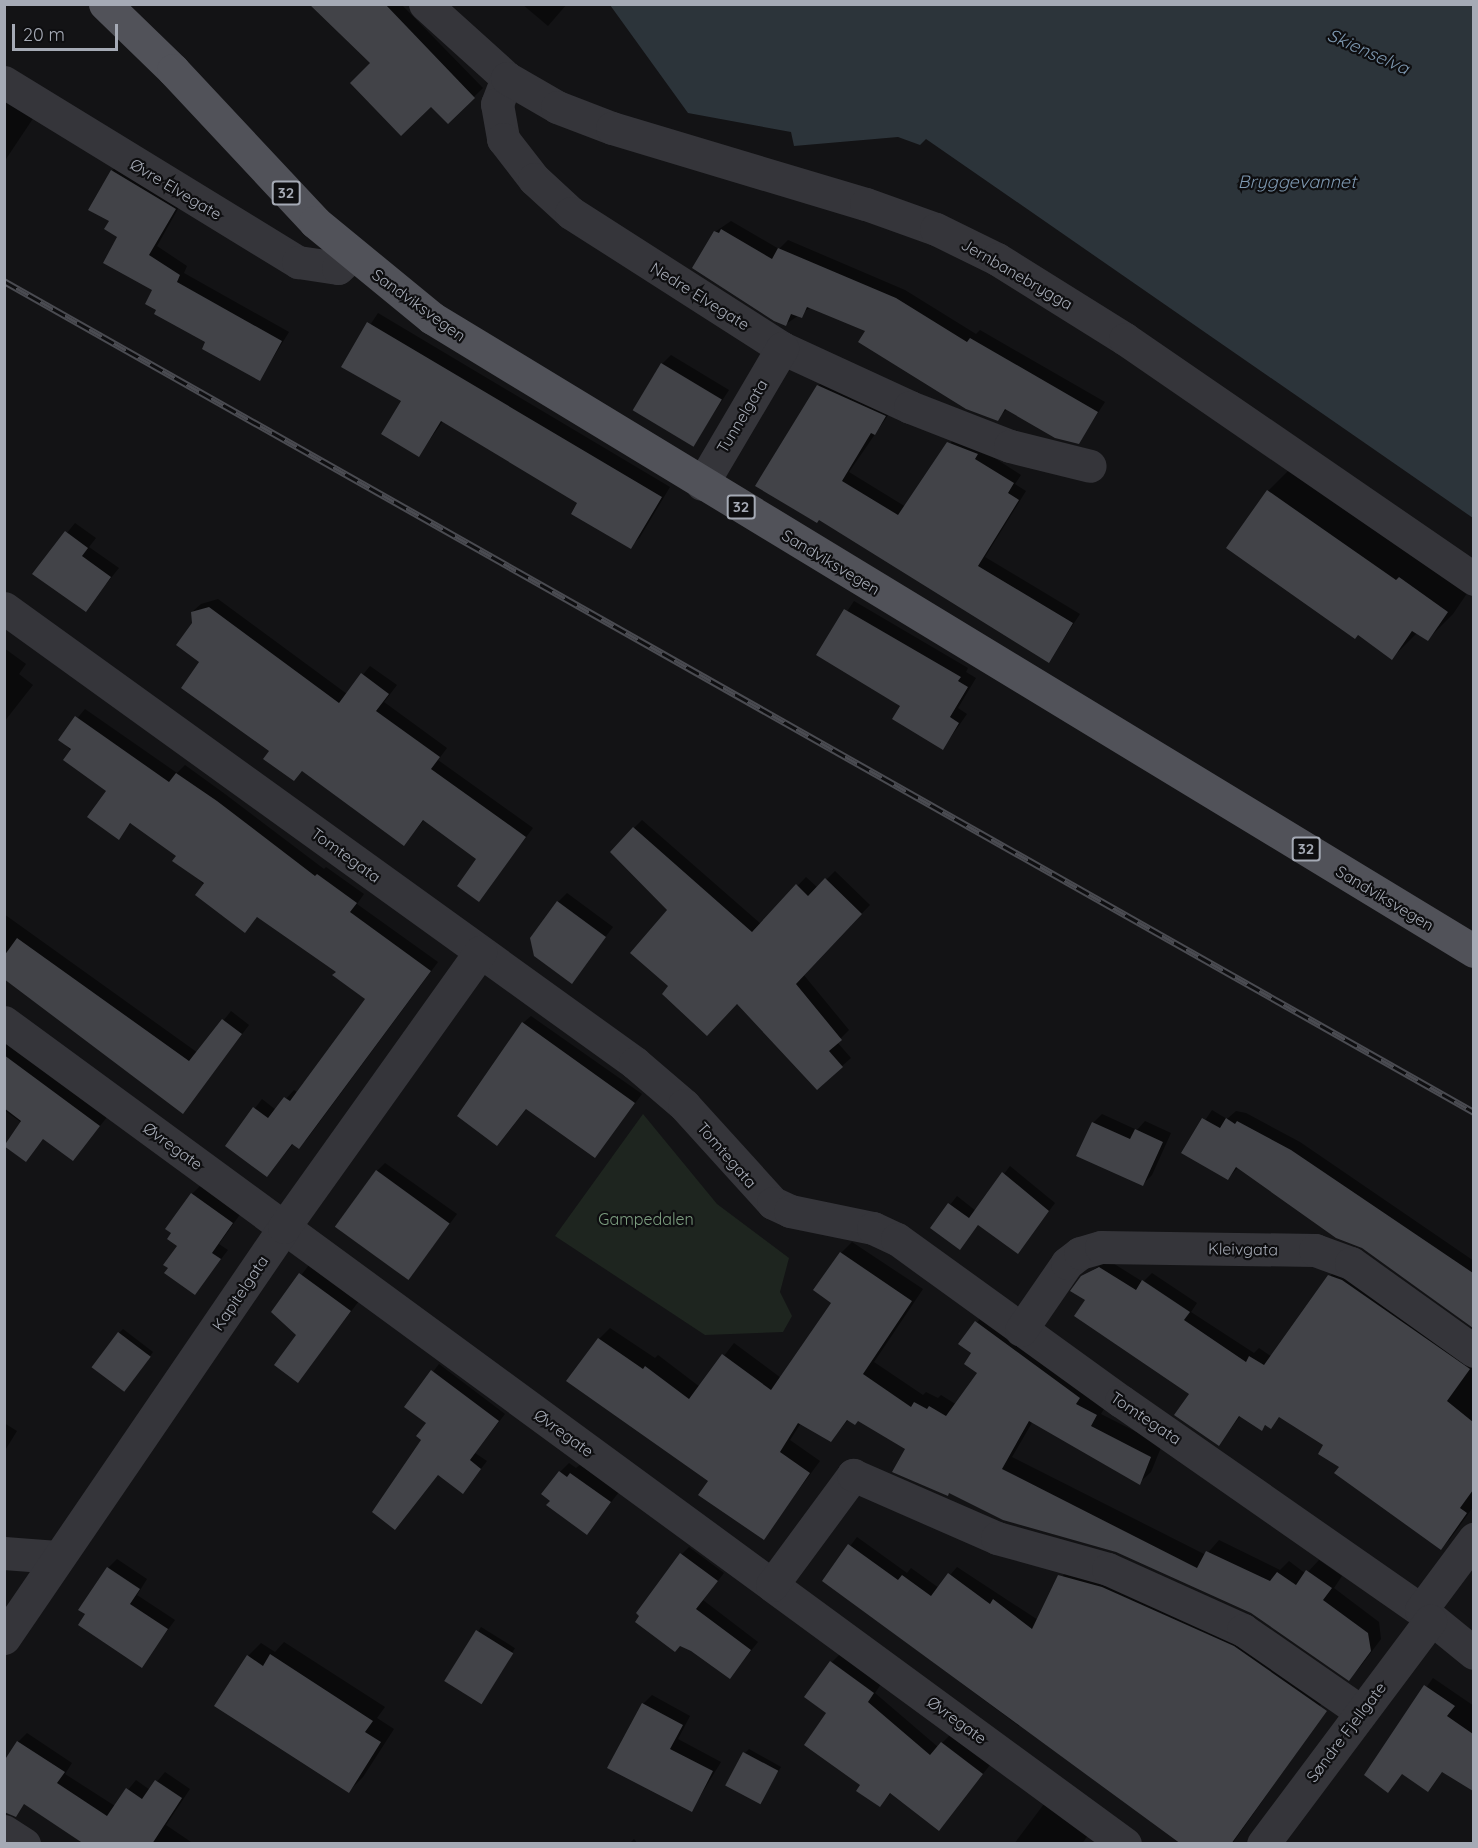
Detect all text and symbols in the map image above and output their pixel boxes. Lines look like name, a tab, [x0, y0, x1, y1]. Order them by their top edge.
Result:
scale bar	[15, 12, 122, 50]
text: 20 m	[23, 23, 65, 46]
water label: Skienselva	[1324, 24, 1412, 80]
street label: Øvre Elvegate	[127, 154, 225, 224]
water label: Bryggevannet	[1238, 171, 1356, 193]
road number: 32	[271, 181, 301, 205]
street label: Jernbanebrygga	[958, 234, 1076, 314]
street label: Nedre Elvegate	[647, 258, 753, 334]
street label: Sandviksvegen	[369, 265, 469, 345]
street label: Tunnelgata	[712, 376, 772, 456]
road number: 32	[726, 495, 756, 519]
street label: Sandviksvegen	[779, 525, 883, 599]
street label: Tomtegata	[308, 823, 384, 887]
road number: 32	[1291, 837, 1321, 861]
street label: Sandviksvegen	[1333, 861, 1437, 935]
street label: Øvregate	[140, 1118, 206, 1174]
street label: Tomtegata	[693, 1118, 761, 1192]
park label: Gampedalen	[598, 1209, 694, 1229]
street label: Kleivgata	[1208, 1239, 1278, 1259]
street label: Kapitelgata	[208, 1252, 272, 1334]
street label: Tomtegata	[1107, 1387, 1185, 1449]
street label: Øvregate	[531, 1405, 597, 1461]
street label: Søndre Fjellgate	[1302, 1678, 1390, 1786]
street label: Øvregate	[924, 1692, 990, 1748]

